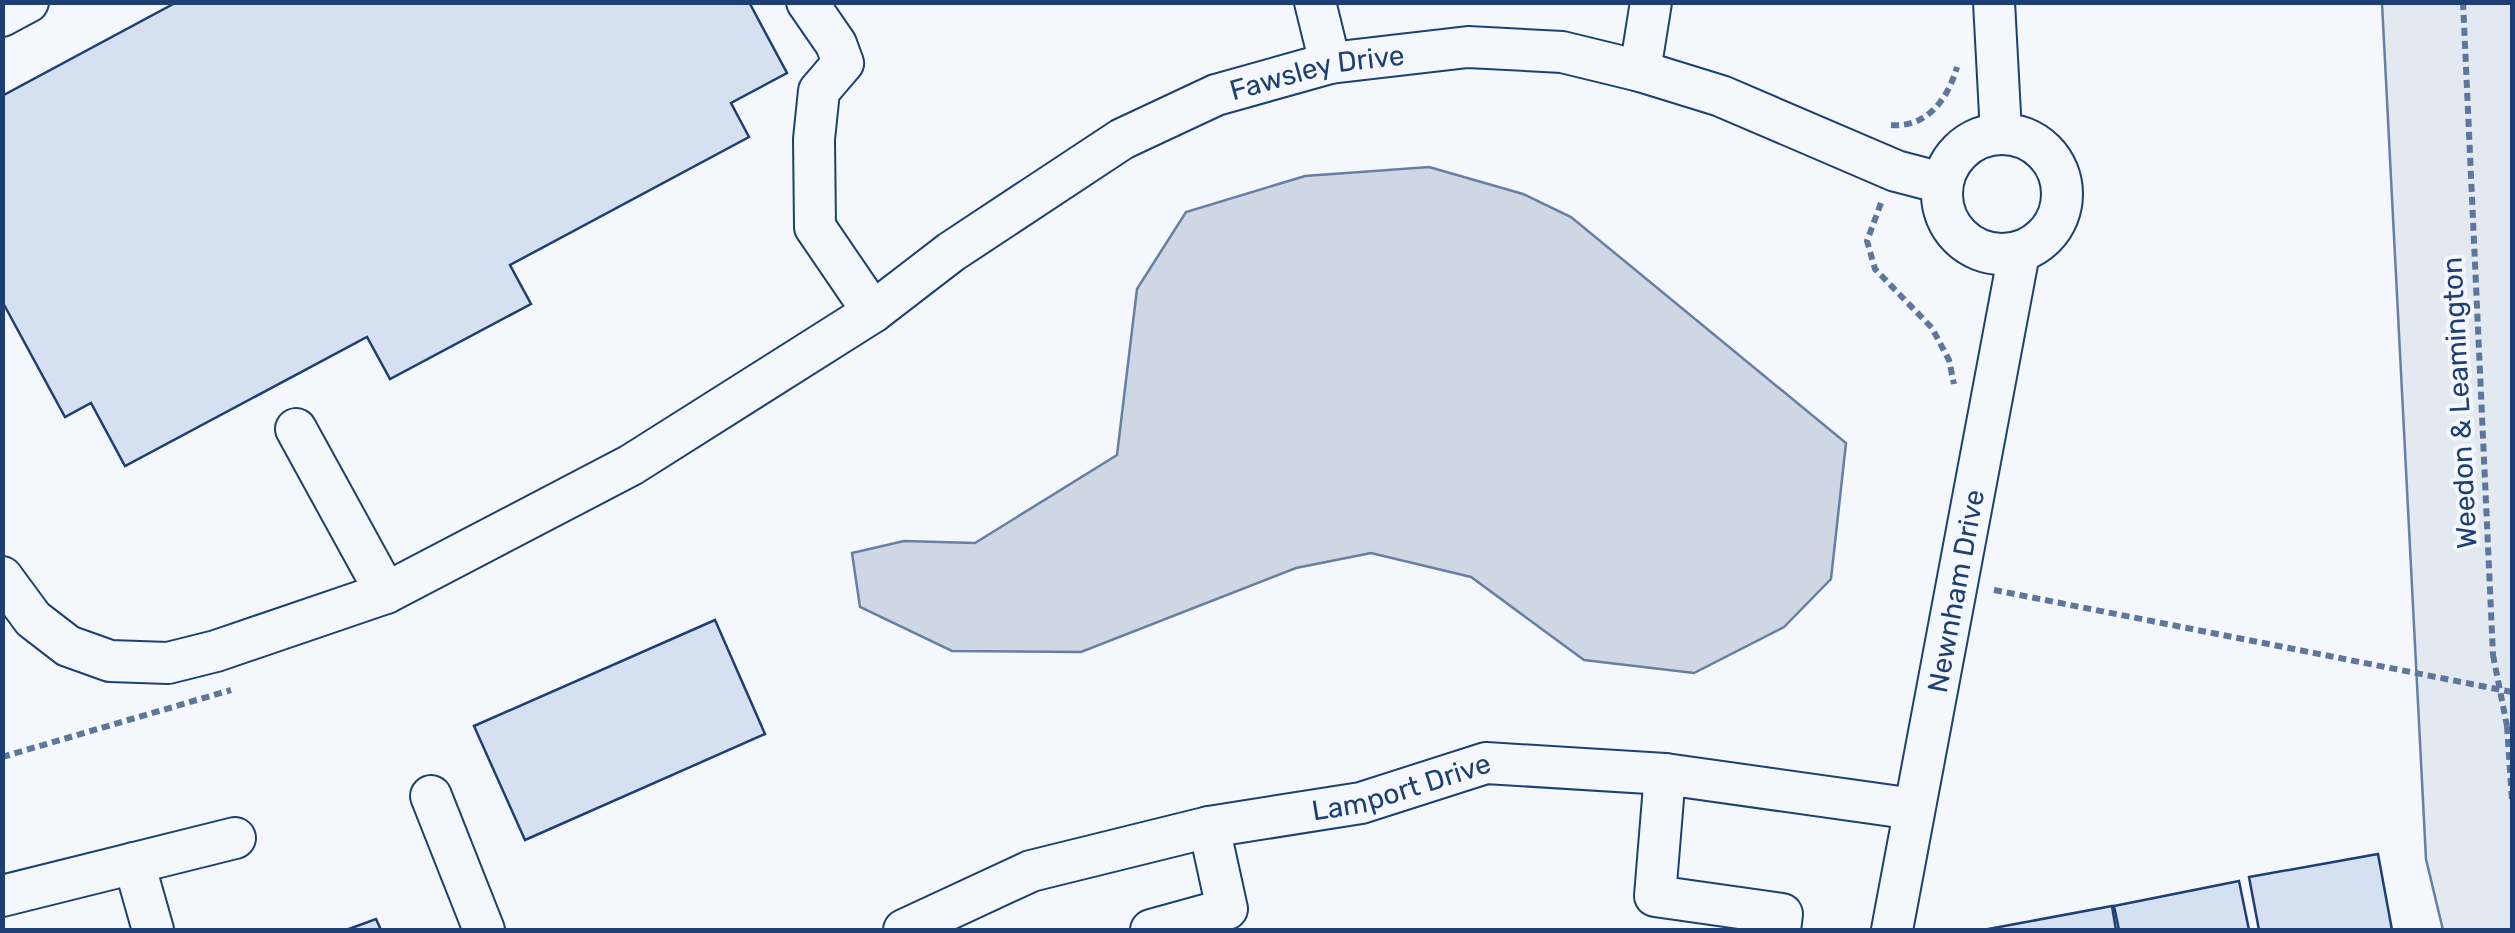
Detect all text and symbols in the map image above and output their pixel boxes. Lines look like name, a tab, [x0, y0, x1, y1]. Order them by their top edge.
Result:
street label: Fawsley Drive	[1226, 39, 1406, 107]
street label: Weedon & Leamington	[2435, 256, 2484, 550]
street label: Newnham Drive	[1921, 487, 1991, 695]
street label: Lamport Drive	[1309, 747, 1495, 828]

